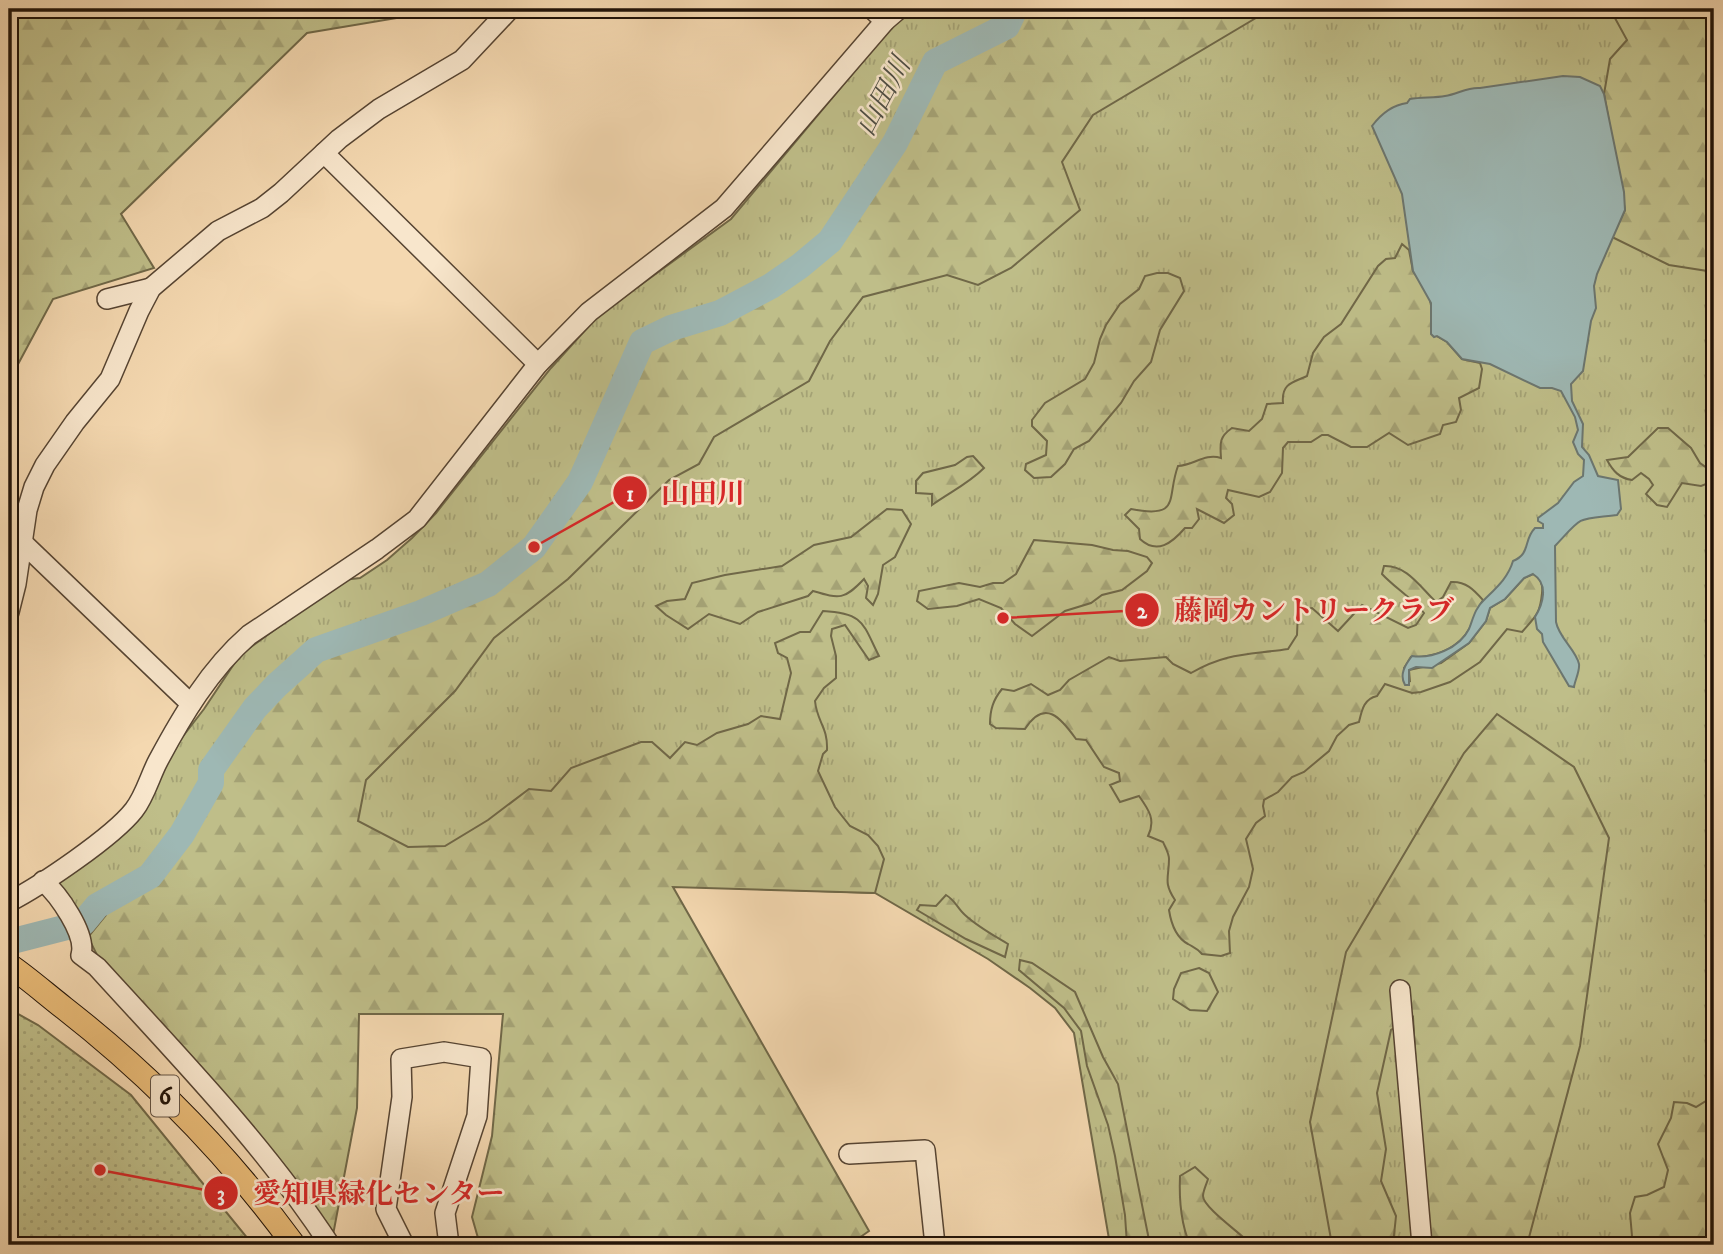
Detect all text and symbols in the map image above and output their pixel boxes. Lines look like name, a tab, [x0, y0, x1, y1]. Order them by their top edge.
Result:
water label: 山田川	[848, 49, 920, 142]
callout: 山田川	[612, 469, 759, 518]
text: 山田川	[661, 477, 745, 512]
text: 1	[626, 482, 634, 508]
callout: 藤岡カントリークラブ	[1125, 586, 1468, 635]
text: 藤岡カントリークラブ	[1174, 594, 1454, 629]
text: 2	[1137, 599, 1148, 625]
road number: 6	[151, 1076, 179, 1116]
callout: 愛知県緑化センター	[204, 1169, 519, 1218]
text: 愛知県緑化センター	[254, 1177, 504, 1212]
text: 3	[217, 1182, 225, 1208]

